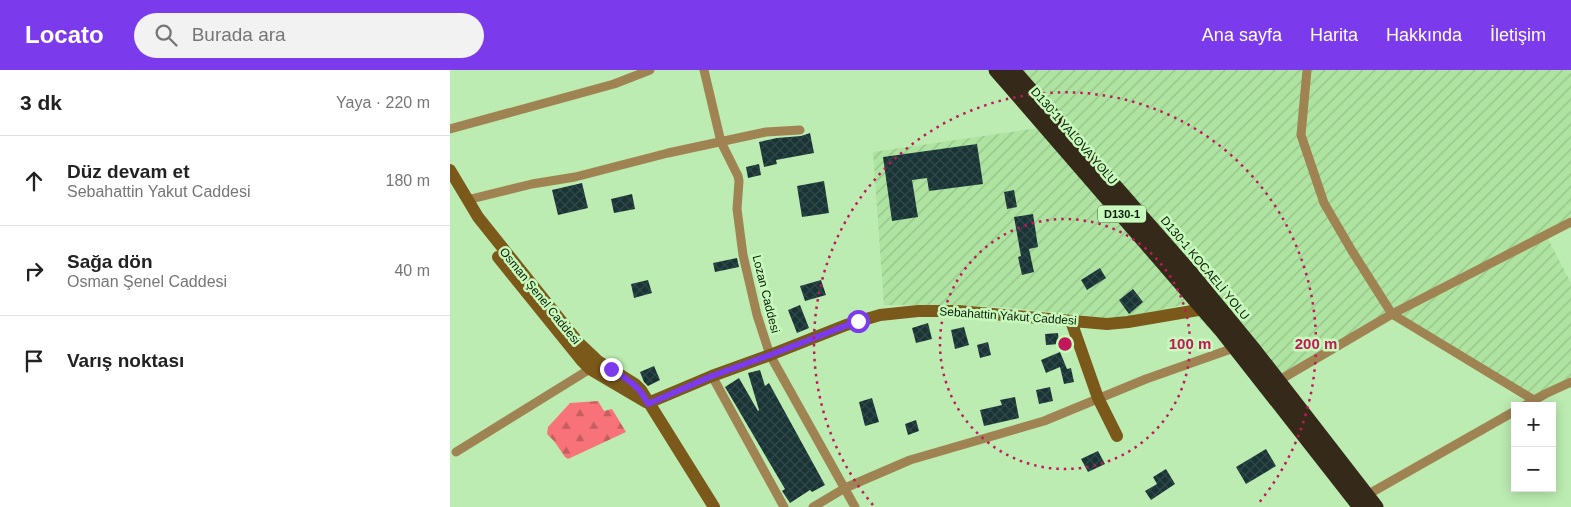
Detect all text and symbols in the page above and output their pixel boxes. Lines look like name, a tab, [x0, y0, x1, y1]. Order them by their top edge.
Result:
search box	[134, 13, 484, 58]
text: Locato	[25, 21, 104, 48]
icon: search	[152, 21, 180, 49]
text: Burada ara	[192, 24, 286, 45]
text: Ana sayfa	[1202, 25, 1282, 45]
text: Harita	[1310, 25, 1358, 45]
text: Hakkında	[1386, 25, 1462, 45]
text: İletişim	[1490, 25, 1546, 45]
street label: D130-1 YALOVA YOLU	[1028, 85, 1120, 187]
text: 3 dk	[20, 91, 62, 114]
text: Yaya · 220 m	[336, 94, 430, 111]
text: Düz devam et	[67, 161, 189, 182]
icon: ahead	[20, 167, 48, 195]
text: 180 m	[386, 172, 430, 189]
text: Sebahattin Yakut Caddesi	[67, 183, 251, 200]
road number: D130-1	[1098, 206, 1146, 222]
street label: D130-1 KOCAELİ YOLU	[1158, 214, 1252, 322]
street label: Osman Şenel Caddesi	[497, 245, 583, 347]
text: Sağa dön	[67, 251, 153, 272]
street label: Lozan Caddesi	[750, 253, 782, 335]
icon: right	[20, 257, 48, 285]
text: 40 m	[394, 262, 430, 279]
text: Osman Şenel Caddesi	[67, 273, 227, 290]
street label: Sebahattin Yakut Caddesi	[939, 304, 1077, 328]
route start	[847, 310, 870, 333]
centre of rings	[1056, 335, 1074, 353]
text: 100 m	[1169, 335, 1211, 352]
text: 200 m	[1295, 335, 1337, 352]
icon: arrive	[20, 347, 48, 375]
text: Varış noktası	[67, 350, 184, 371]
route end	[600, 358, 623, 381]
map controls	[1511, 402, 1556, 492]
button: +	[1511, 402, 1556, 447]
button: −	[1511, 447, 1556, 492]

